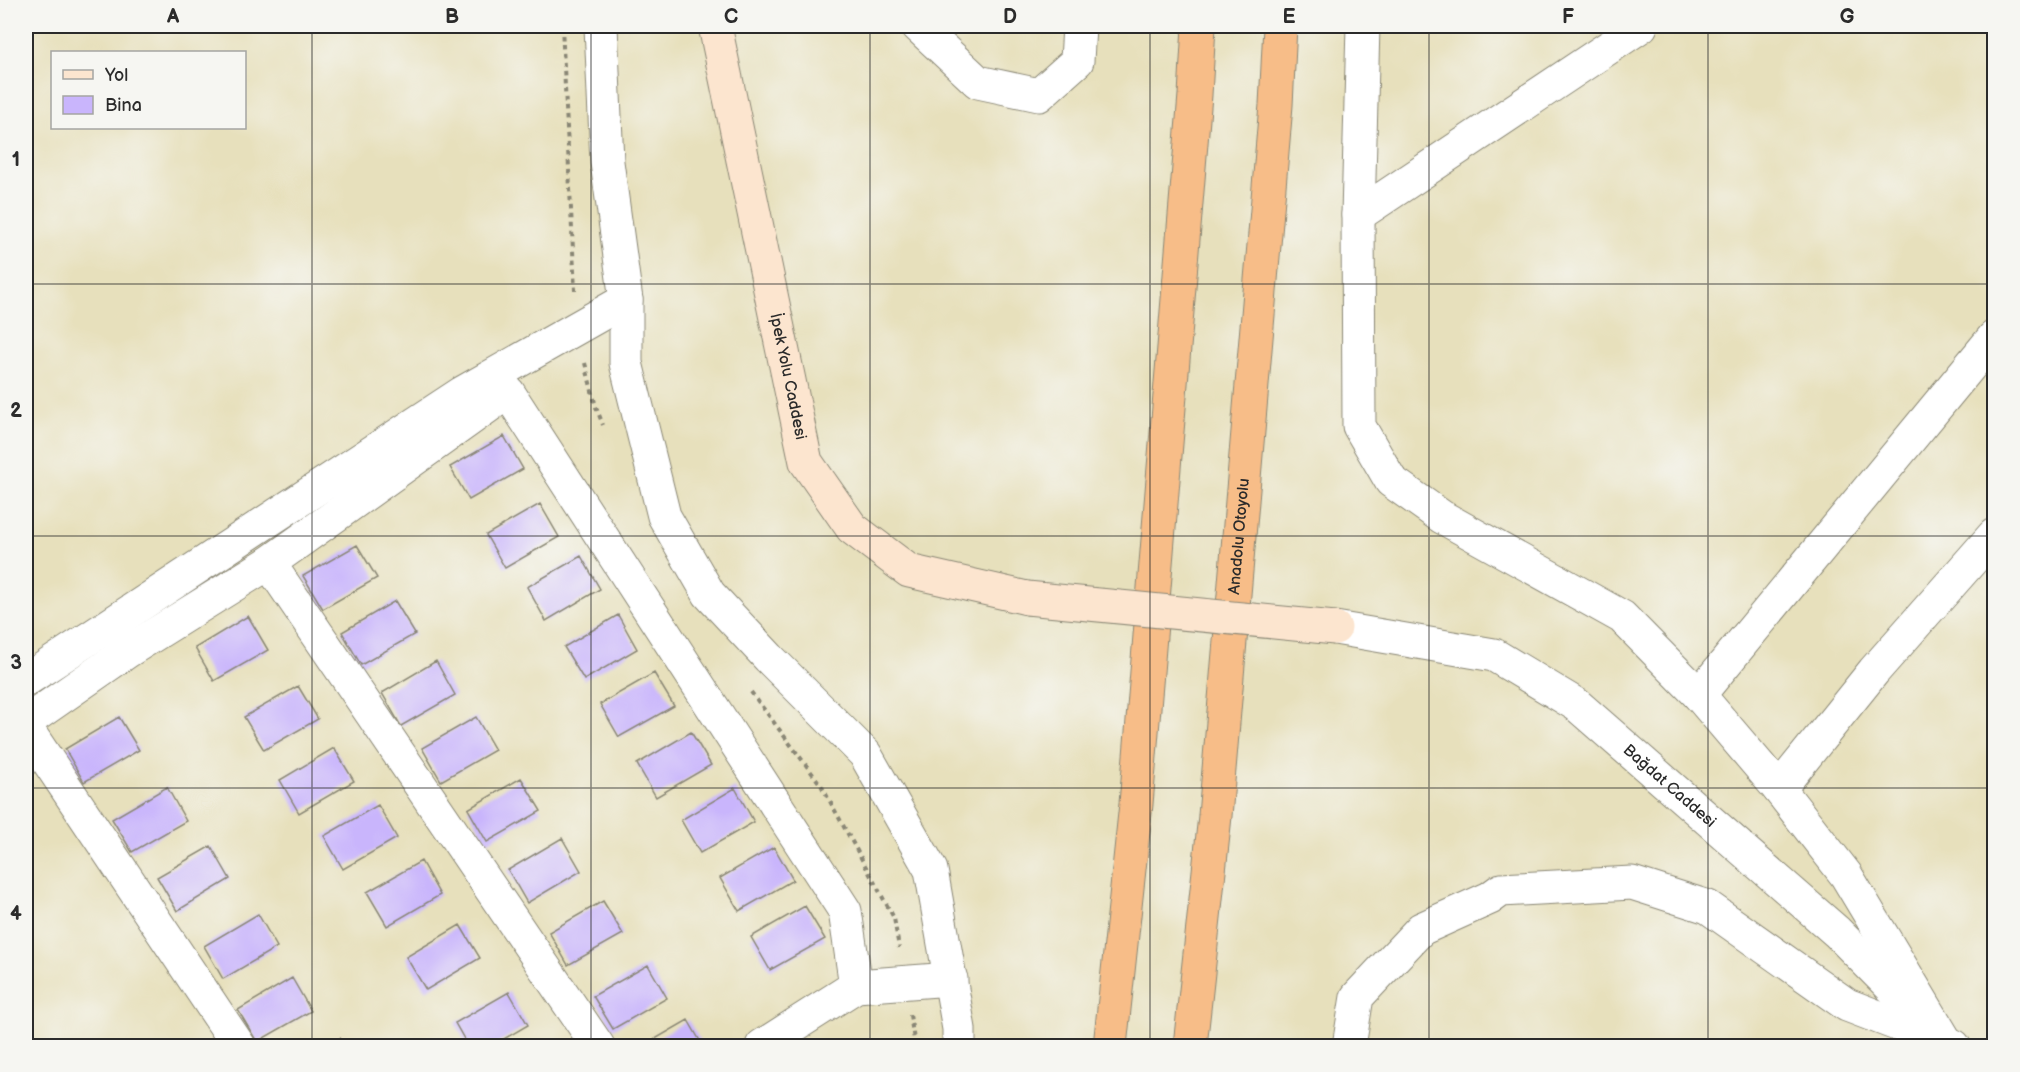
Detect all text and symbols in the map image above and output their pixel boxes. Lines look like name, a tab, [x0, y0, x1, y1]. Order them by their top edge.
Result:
text: A	[166, 5, 180, 29]
text: B	[445, 5, 459, 29]
text: C	[724, 5, 738, 29]
text: D	[1003, 5, 1017, 29]
text: E	[1283, 5, 1296, 29]
text: F	[1562, 5, 1574, 29]
text: G	[1840, 5, 1855, 29]
legend	[51, 51, 246, 129]
text: Yol	[104, 65, 128, 86]
text: Bina	[105, 95, 142, 116]
text: 1	[12, 148, 20, 172]
street label: İpek Yolu Caddesi	[766, 311, 811, 441]
text: 2	[10, 399, 22, 423]
street label: Anadolu Otoyolu	[1225, 477, 1253, 595]
text: 3	[10, 651, 22, 675]
street label: Bağdat Caddesi	[1619, 740, 1720, 831]
text: 4	[10, 902, 22, 926]

